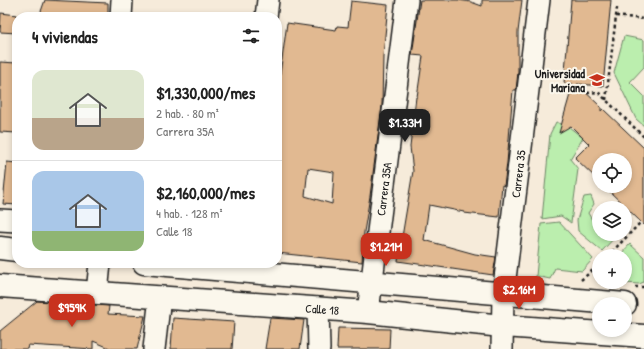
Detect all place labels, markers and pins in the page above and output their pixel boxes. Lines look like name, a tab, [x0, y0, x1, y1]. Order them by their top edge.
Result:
place label: Universidad Mariana	[535, 65, 585, 96]
school or university icon: Universidad Mariana	[588, 71, 606, 89]
pin: $1.33M	[372, 109, 438, 143]
pin: $1.21M	[353, 233, 419, 267]
pin: $2.16M	[486, 276, 552, 310]
pin: $959K	[44, 294, 100, 328]

